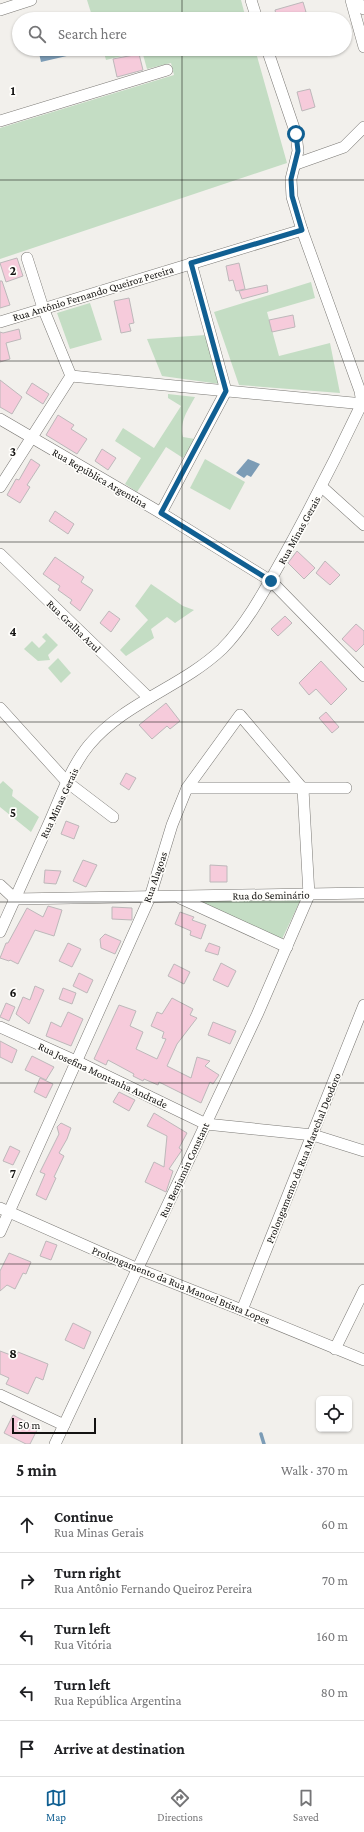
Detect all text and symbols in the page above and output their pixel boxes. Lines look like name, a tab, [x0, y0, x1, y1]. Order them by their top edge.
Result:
search box	[12, 12, 352, 56]
icon: search	[26, 23, 48, 45]
text: Search here	[58, 26, 127, 42]
text: 1	[11, 83, 16, 98]
route start	[287, 125, 305, 143]
text: 2	[10, 263, 17, 278]
street label: Rua Antônio Fernando Queiroz Pereira	[11, 263, 175, 323]
text: 3	[10, 444, 16, 459]
street label: Rua República Argentina	[50, 446, 150, 511]
street label: Rua Minas Gerais	[275, 494, 323, 566]
route end	[262, 572, 280, 590]
street label: Rua Gralha Azul	[45, 597, 104, 655]
text: 4	[9, 624, 17, 639]
street label: Rua Minas Gerais	[37, 766, 81, 840]
text: 5	[10, 805, 16, 820]
street label: Rua Alagoas	[141, 850, 170, 904]
street label: Rua do Seminário	[232, 888, 310, 902]
text: 6	[9, 985, 17, 1000]
street label: Rua Josefina Montanha Andrade	[36, 1040, 170, 1111]
street label: Prolongamento da Rua Marechal Deodoro	[263, 1070, 344, 1245]
street label: Rua Benjamin Constant	[157, 1120, 212, 1220]
text: 7	[10, 1166, 16, 1181]
street label: Prolongamento da Rua Manoel Btista Lopes	[90, 1244, 272, 1327]
text: 8	[9, 1346, 17, 1361]
map controls	[316, 1396, 352, 1432]
button: locate	[316, 1396, 352, 1432]
scale bar	[12, 1416, 96, 1435]
text: 50 m	[18, 1419, 40, 1431]
text: 5 min	[16, 1461, 57, 1480]
text: Walk · 370 m	[281, 1463, 348, 1478]
text: Continue	[54, 1509, 113, 1525]
icon: ahead	[16, 1514, 38, 1536]
text: 60 m	[321, 1517, 348, 1532]
text: Rua Minas Gerais	[54, 1525, 144, 1540]
text: Turn right	[54, 1565, 121, 1581]
icon: right	[16, 1570, 38, 1592]
text: 70 m	[322, 1573, 348, 1588]
text: Rua Antônio Fernando Queiroz Pereira	[54, 1581, 252, 1596]
text: Turn left	[54, 1621, 110, 1637]
icon: left	[16, 1626, 38, 1648]
text: 160 m	[317, 1629, 348, 1644]
text: Rua Vitória	[54, 1637, 112, 1652]
text: Turn left	[54, 1677, 110, 1693]
icon: left	[16, 1682, 38, 1704]
text: 80 m	[321, 1685, 348, 1700]
text: Rua República Argentina	[54, 1693, 182, 1708]
icon: arrive	[16, 1738, 38, 1760]
text: Arrive at destination	[54, 1741, 185, 1757]
tab: Map	[45, 1787, 67, 1823]
tab: Directions	[157, 1787, 203, 1823]
tab: Saved	[293, 1787, 319, 1823]

